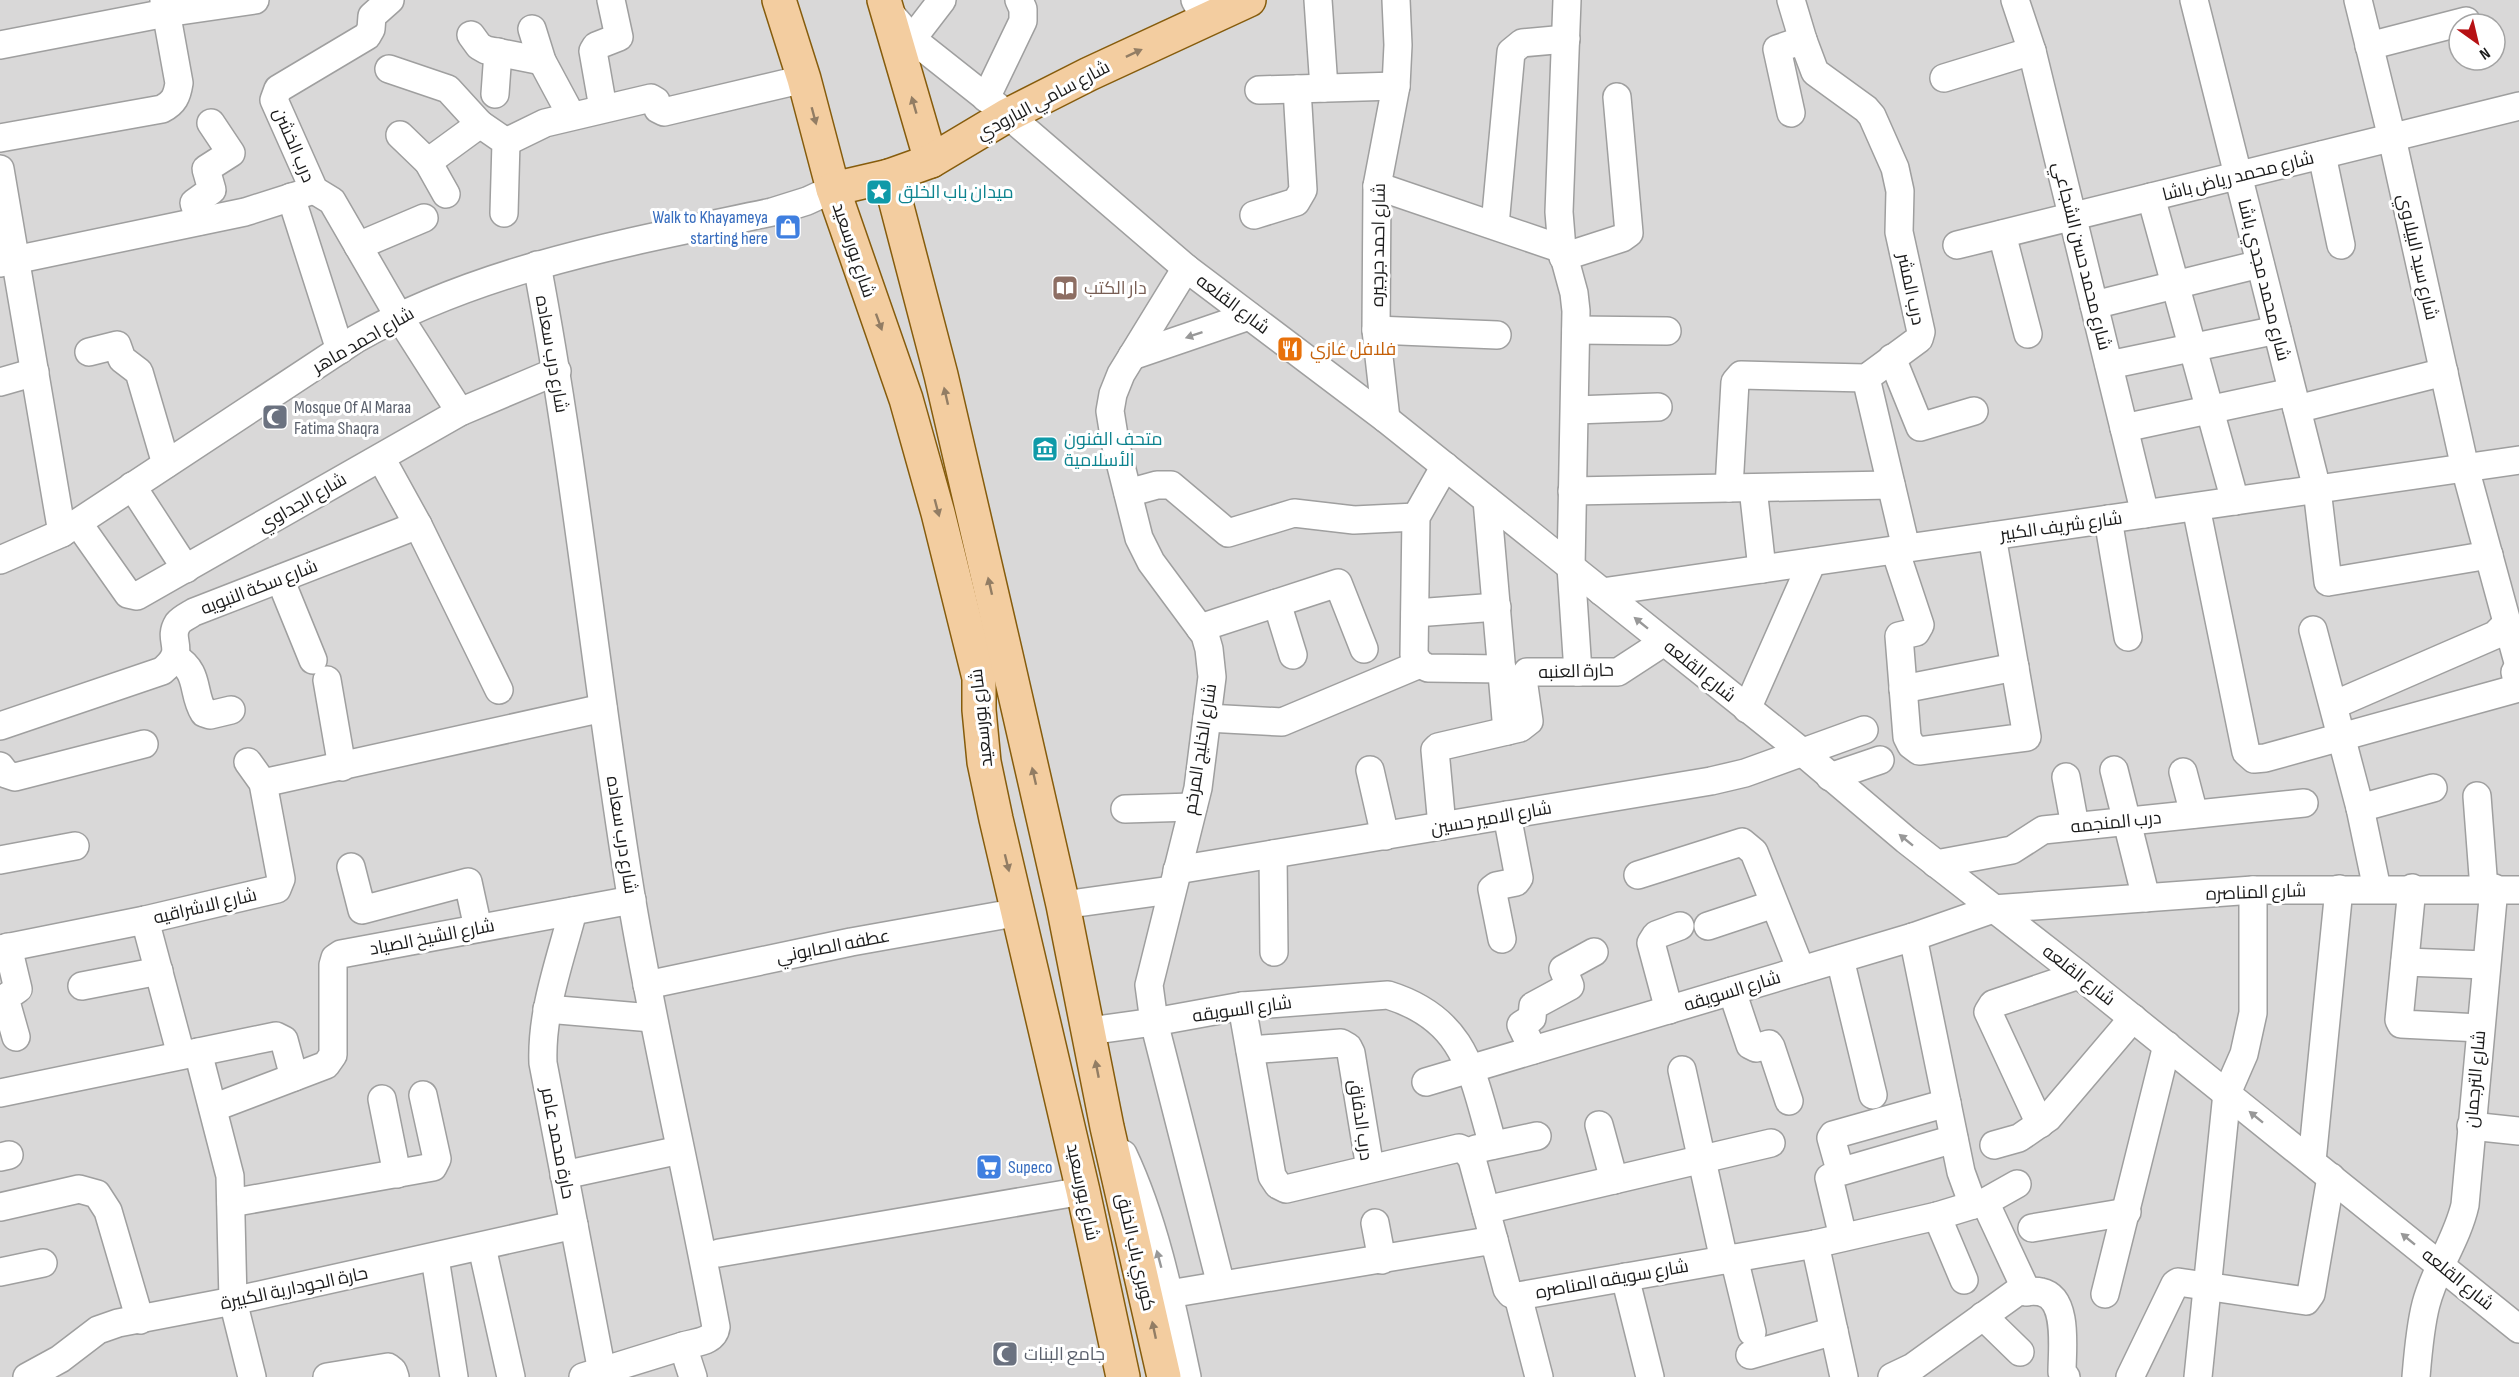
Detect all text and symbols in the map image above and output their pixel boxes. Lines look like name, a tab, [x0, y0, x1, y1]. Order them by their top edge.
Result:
north arrow	[2447, 12, 2507, 72]
text: N	[2476, 43, 2493, 63]
one-way arrow	[1125, 49, 1142, 58]
street label: شارع سامي البارودي	[973, 56, 1115, 147]
one-way arrow	[909, 96, 918, 114]
street label: درب الخشن	[268, 105, 319, 186]
one-way arrow	[810, 107, 820, 125]
street label: شارع محمد رياض باشا	[2160, 147, 2316, 206]
street label: شارع محمد حسن الشجاعي	[2045, 160, 2115, 353]
place icon: ميدان باب الخلق	[864, 177, 894, 207]
place label: ميدان باب الخلق	[898, 182, 1014, 204]
street label: شارع احمد جرجيره	[1367, 183, 1391, 307]
street label: شارع سيد البيلاوي	[2390, 192, 2442, 323]
street label: شارع محمد مجدي باشا	[2230, 197, 2294, 364]
street label: شارع بورسعيد	[827, 200, 880, 301]
place label: Walk to Khayameya starting here	[653, 207, 768, 249]
shop icon: Walk to Khayameya starting here	[773, 212, 803, 242]
street label: درب المشر	[1892, 250, 1928, 327]
street label: شارع القلعه	[1191, 270, 1274, 340]
library icon: دار الكتب	[1050, 273, 1080, 303]
place label: دار الكتب	[1084, 278, 1147, 299]
street label: شارع درب سعاده	[530, 294, 572, 415]
street label: شارع احمد ماهر	[308, 303, 418, 379]
one-way arrow	[874, 313, 884, 331]
one-way arrow	[1185, 331, 1203, 340]
restaurant icon: فلافل غازي	[1275, 334, 1305, 364]
place label: فلافل غازي	[1310, 339, 1396, 363]
one-way arrow	[941, 386, 950, 405]
place label: Mosque Of Al Maraa Fatima Shaqra	[294, 397, 411, 439]
mosque icon: Mosque Of Al Maraa Fatima Shaqra	[260, 402, 290, 432]
place label: متحف الفنون الأسلامية	[1064, 429, 1163, 471]
museum icon: متحف الفنون الأسلامية	[1030, 434, 1060, 464]
street label: شارع الجداوي	[254, 469, 352, 539]
one-way arrow	[932, 499, 942, 517]
street label: شارع شريف الكبير	[1997, 508, 2124, 547]
street label: شارع سكة النبويه	[198, 555, 321, 620]
one-way arrow	[985, 576, 994, 595]
one-way arrow	[1633, 617, 1649, 630]
street label: شارع القلعه	[1659, 636, 1740, 708]
street label: حارة العنبه	[1538, 660, 1614, 683]
street label: شارع بورسعيد	[966, 668, 998, 768]
street label: شارع الخليج المرخم	[1180, 682, 1222, 816]
one-way arrow	[1028, 766, 1038, 785]
street label: شارع درب سعاده	[601, 775, 641, 896]
street label: شارع الامير حسين	[1429, 798, 1553, 840]
street label: درب المنجمه	[2070, 807, 2162, 838]
one-way arrow	[1898, 834, 1913, 846]
one-way arrow	[1003, 854, 1013, 872]
street label: شارع المناصره	[2206, 880, 2307, 906]
street label: شارع الاشراقيه	[151, 884, 259, 930]
street label: شارع الشيخ الصياد	[368, 915, 497, 961]
street label: عطفه الصابوني	[775, 925, 892, 971]
street label: شارع القلعه	[2038, 941, 2119, 1011]
street label: شارع السويقه	[1681, 967, 1783, 1017]
street label: شارع السويقه	[1191, 992, 1293, 1028]
street label: شارع الترجمان	[2461, 1029, 2491, 1129]
one-way arrow	[1092, 1059, 1101, 1078]
street label: درب الدقاق	[1343, 1078, 1377, 1162]
street label: حارة محمد عامر	[536, 1084, 579, 1201]
one-way arrow	[2249, 1111, 2264, 1123]
street label: شارع بورسعيد	[1061, 1142, 1103, 1243]
supermarket icon: Supeco	[974, 1152, 1004, 1182]
place label: Supeco	[1008, 1157, 1053, 1178]
street label: كوبري باب الخلق	[1109, 1191, 1159, 1314]
one-way arrow	[2401, 1233, 2416, 1245]
street label: شارع القلعه	[2417, 1244, 2498, 1316]
one-way arrow	[1154, 1250, 1164, 1268]
street label: شارع سويقه المناصره	[1534, 1256, 1691, 1304]
street label: حارة الجودارية الكبيرة	[218, 1263, 370, 1314]
one-way arrow	[1149, 1320, 1158, 1339]
mosque icon: جامع البنات	[990, 1339, 1020, 1369]
place label: جامع البنات	[1024, 1344, 1105, 1366]

